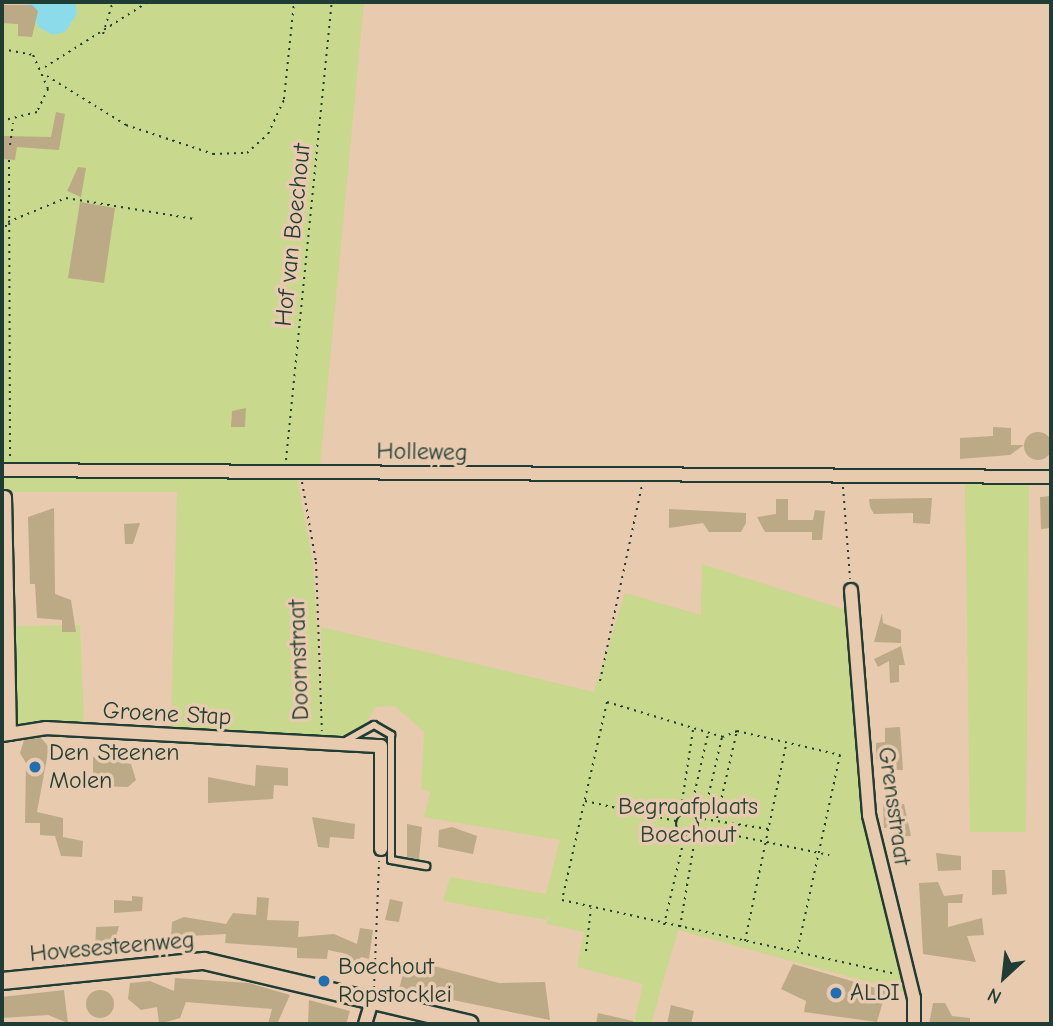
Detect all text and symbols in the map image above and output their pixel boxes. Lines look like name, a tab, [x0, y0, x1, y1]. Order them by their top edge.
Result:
street label: Hof van Boechout	[269, 142, 317, 328]
street label: Holleweg	[376, 437, 468, 467]
street label: Doornstraat	[283, 599, 315, 721]
street label: Groene Stap	[102, 696, 232, 732]
place label: Den Steenen Molen	[49, 739, 179, 795]
street label: Grensstraat	[871, 745, 917, 867]
marker: Den Steenen Molen	[27, 759, 43, 775]
park label: Begraafplaats Boechout	[618, 793, 758, 849]
street label: Hovesesteenweg	[28, 925, 196, 969]
north arrow	[969, 942, 1039, 1012]
place label: Boechout Ropstocklei	[338, 953, 452, 1009]
marker: Boechout Ropstocklei	[316, 973, 332, 989]
place label: ALDI	[850, 979, 900, 1007]
text: N	[984, 983, 1005, 1008]
marker: ALDI	[828, 985, 844, 1001]

